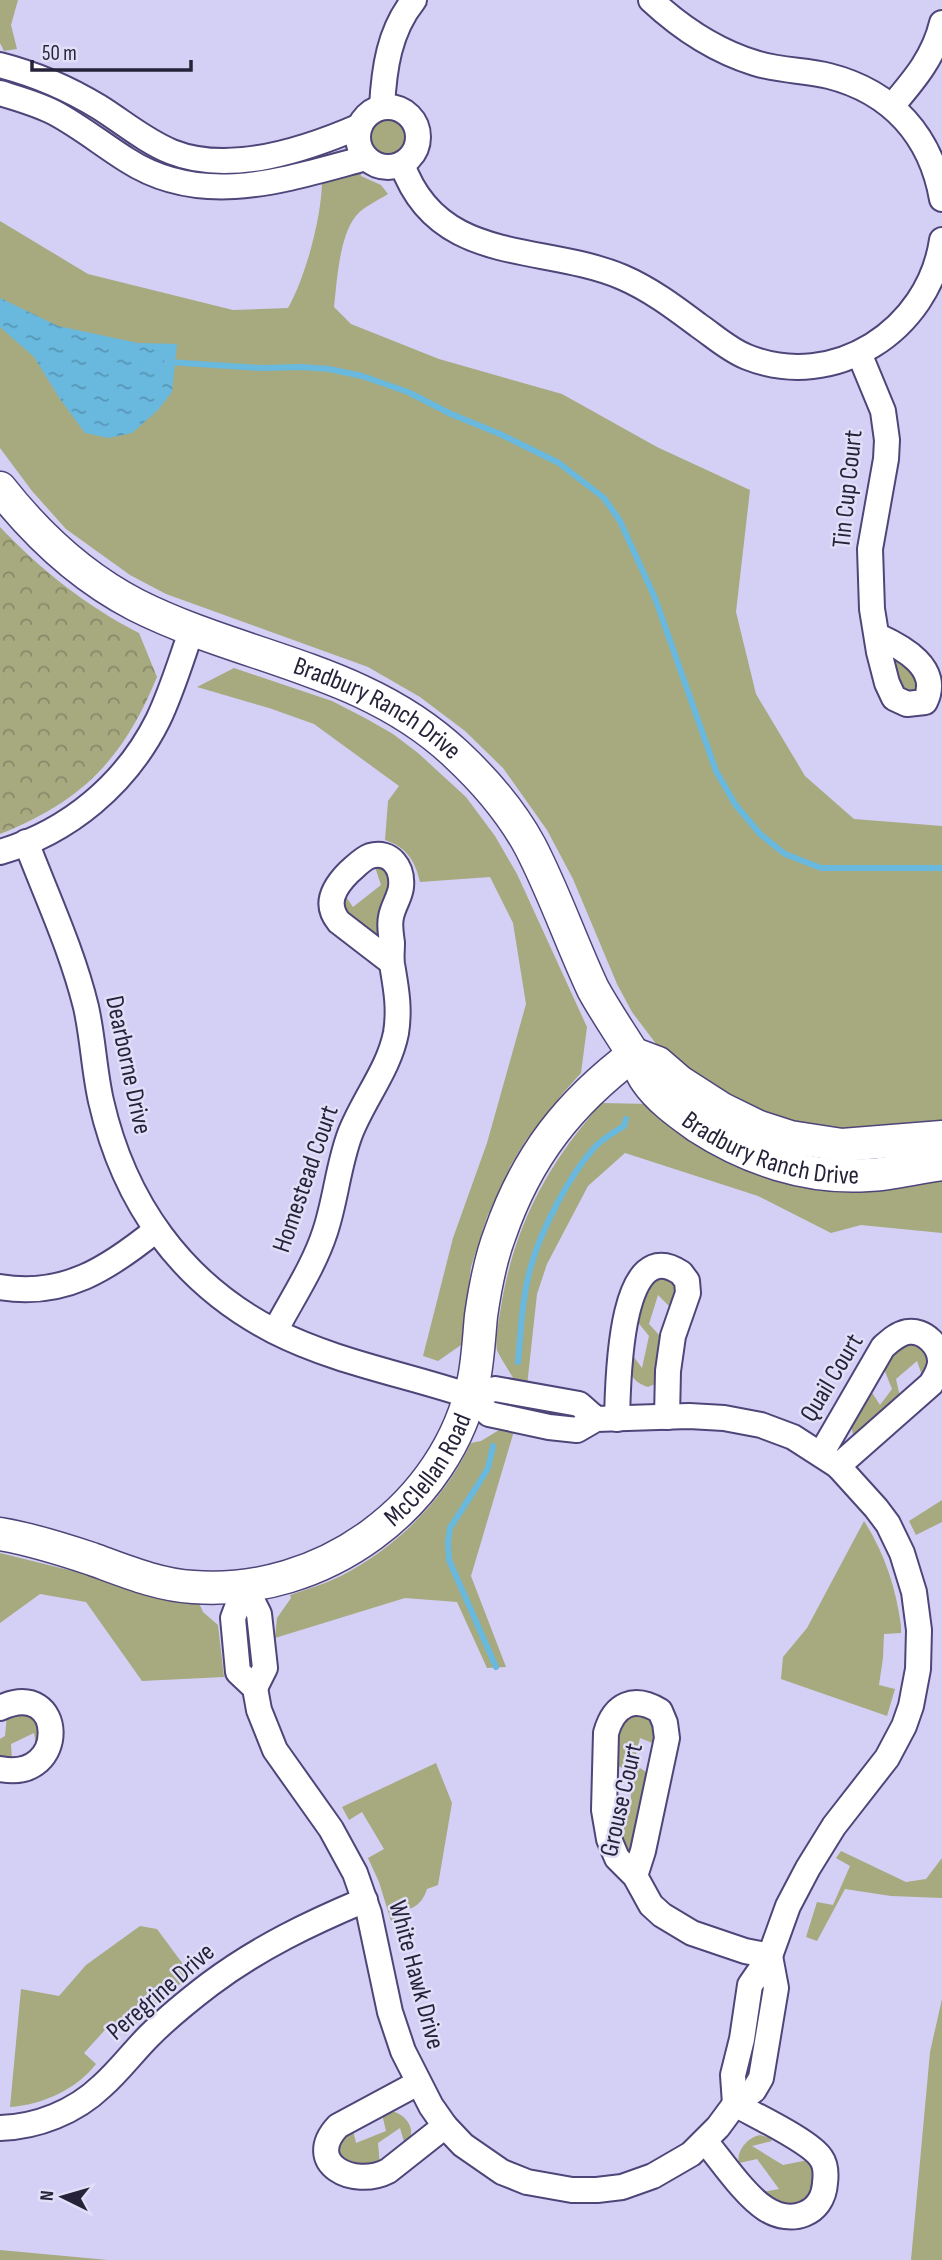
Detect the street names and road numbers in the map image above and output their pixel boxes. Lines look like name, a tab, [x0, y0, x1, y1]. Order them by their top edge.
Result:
street label: Tin Cup Court	[826, 428, 870, 550]
street label: Bradbury Ranch Drive	[290, 650, 467, 766]
street label: Dearborne Drive	[98, 993, 158, 1137]
street label: Homestead Court	[266, 1101, 346, 1257]
street label: Bradbury Ranch Drive	[676, 1105, 859, 1191]
street label: Quail Court	[794, 1328, 870, 1428]
street label: McClellan Road	[378, 1409, 478, 1533]
street label: Grouse Court	[594, 1740, 650, 1860]
street label: White Hawk Drive	[381, 1897, 451, 2053]
street label: Peregrine Drive	[101, 1937, 221, 2047]

